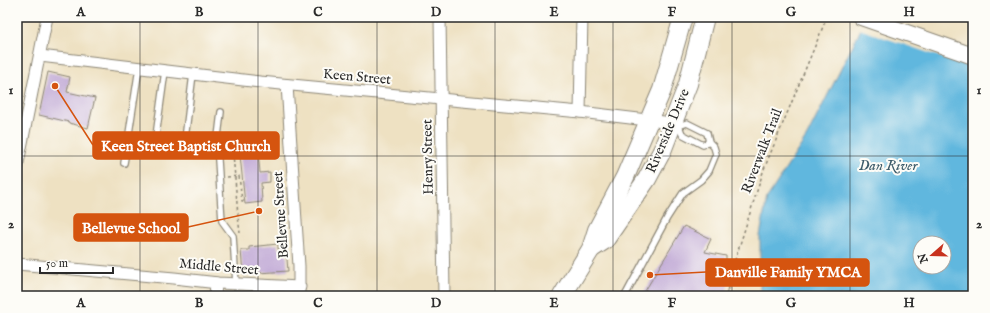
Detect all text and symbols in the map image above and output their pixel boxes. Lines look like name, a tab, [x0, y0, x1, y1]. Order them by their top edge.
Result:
text: A	[76, 4, 87, 21]
text: B	[195, 4, 204, 21]
text: C	[313, 4, 323, 21]
text: D	[431, 4, 442, 21]
text: E	[549, 4, 559, 21]
text: F	[668, 4, 677, 21]
text: G	[786, 4, 797, 21]
text: H	[903, 4, 915, 21]
street label: Keen Street	[322, 65, 392, 89]
text: 1	[9, 82, 14, 99]
text: 1	[977, 82, 982, 99]
street label: Riverside Drive	[642, 85, 694, 176]
street label: Riverwalk Trail	[738, 106, 786, 196]
street label: Henry Street	[418, 119, 438, 195]
callout: Keen Street Baptist Church	[93, 132, 279, 159]
text: Keen Street Baptist Church	[101, 137, 272, 156]
water label: Dan River	[859, 156, 918, 175]
street label: Bellevue Street	[269, 171, 293, 259]
callout: Bellevue School	[74, 214, 188, 241]
text: 2	[8, 216, 14, 233]
text: 2	[976, 216, 982, 233]
text: Bellevue School	[82, 219, 181, 238]
north arrow	[912, 235, 952, 275]
scale bar	[40, 249, 113, 275]
text: N	[915, 251, 932, 266]
street label: Middle Street	[178, 255, 260, 279]
text: 50 m	[46, 256, 68, 271]
callout: Danville Family YMCA	[706, 259, 869, 286]
text: Danville Family YMCA	[715, 263, 862, 282]
text: A	[76, 295, 87, 312]
text: B	[195, 295, 204, 312]
text: C	[313, 295, 323, 312]
text: D	[431, 295, 442, 312]
text: E	[549, 295, 559, 312]
text: F	[668, 295, 677, 312]
text: G	[786, 295, 797, 312]
text: H	[903, 295, 915, 312]

